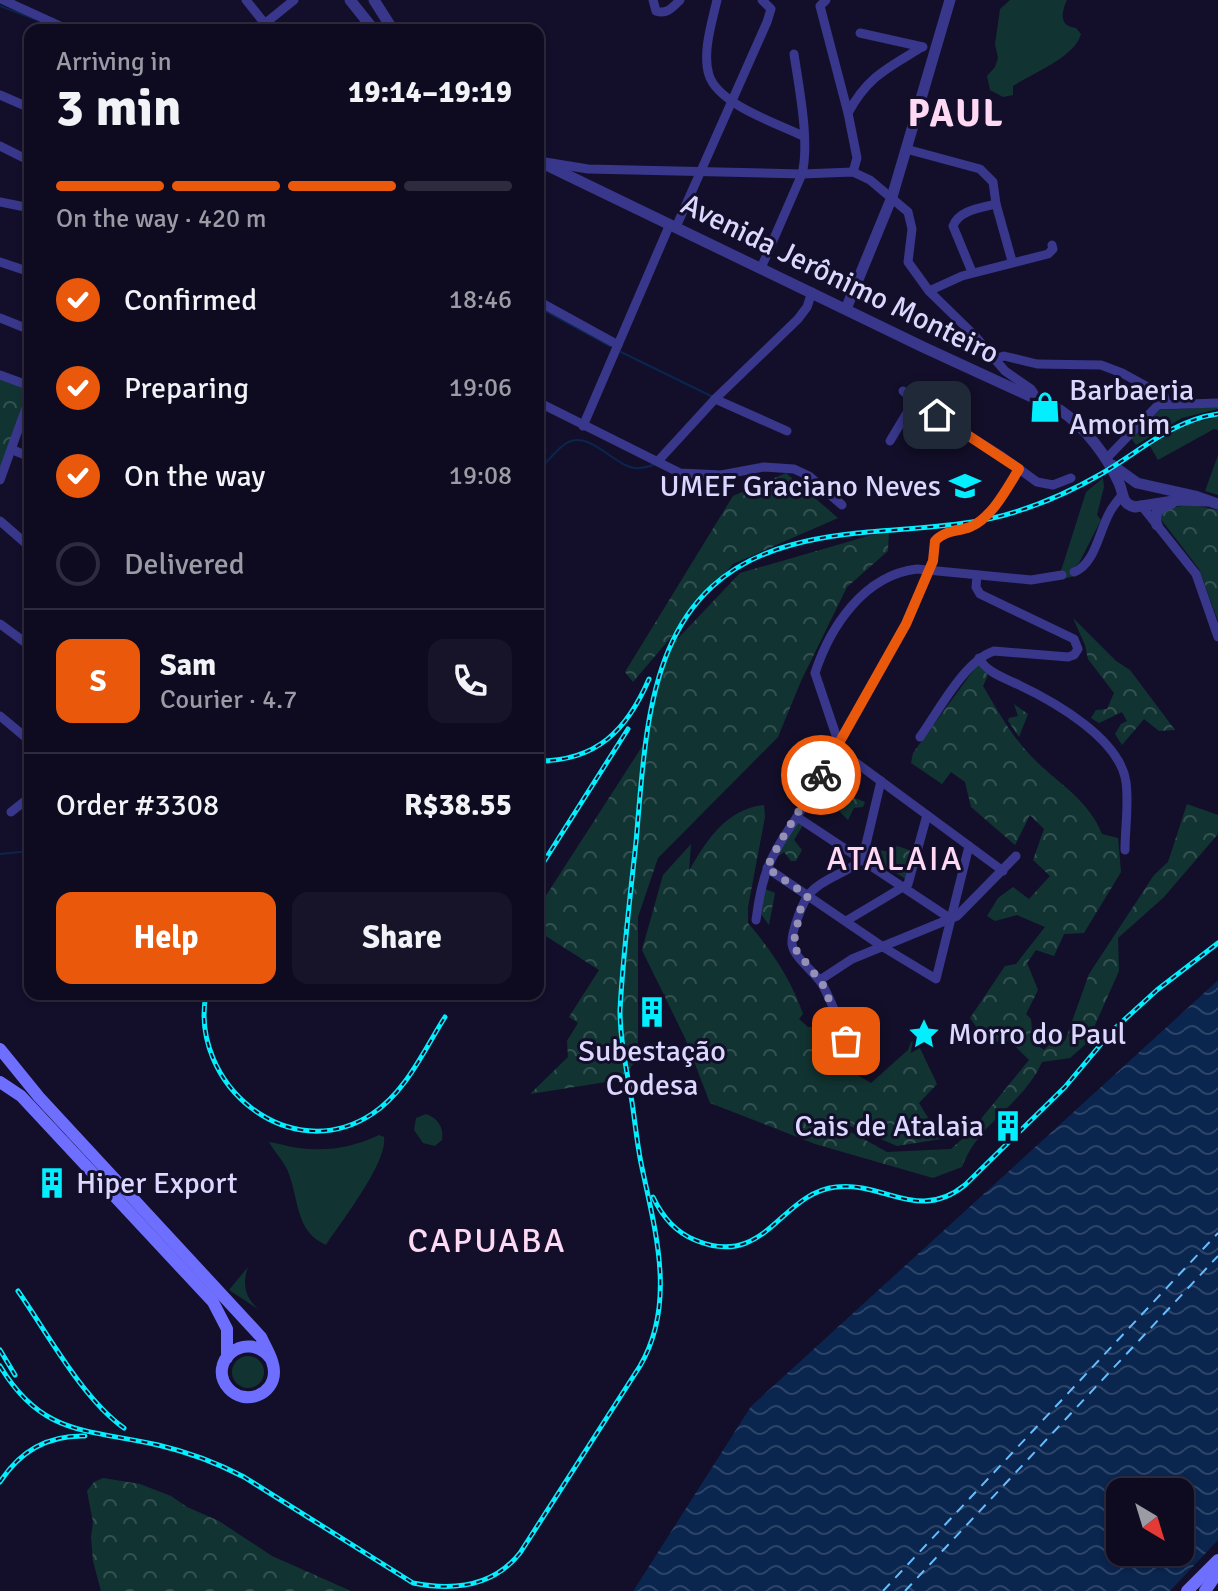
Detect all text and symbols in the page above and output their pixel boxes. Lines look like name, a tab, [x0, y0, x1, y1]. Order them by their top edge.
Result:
text: Arriving in	[56, 46, 172, 78]
text: 19:14–19:19	[348, 74, 512, 111]
text: 3 min	[56, 76, 182, 140]
district label: PAUL	[907, 90, 1005, 137]
street label: Avenida Jerônimo Monteiro	[675, 186, 1005, 372]
text: On the way · 420 m	[56, 203, 266, 235]
icon: check	[56, 278, 100, 322]
text: Confirmed	[124, 282, 257, 319]
text: 18:46	[449, 284, 512, 316]
icon: check	[56, 366, 100, 410]
text: Preparing	[124, 370, 249, 407]
text: 19:06	[449, 372, 512, 404]
place label: Barbaeria Amorim	[1069, 372, 1194, 443]
pin	[903, 381, 971, 449]
shop icon: Barbaeria Amorim	[1028, 390, 1062, 424]
icon: home	[915, 393, 959, 437]
icon: check	[56, 454, 100, 498]
text: On the way	[124, 458, 265, 495]
text: 19:08	[449, 460, 512, 492]
place label: UMEF Graciano Neves	[660, 468, 941, 505]
school or university icon: UMEF Graciano Neves	[948, 469, 982, 503]
text: Delivered	[124, 546, 245, 583]
button: phone	[428, 639, 512, 723]
text: Sam	[160, 647, 216, 684]
text: S	[90, 663, 106, 700]
text: Courier · 4.7	[160, 684, 297, 716]
courier	[781, 735, 861, 815]
icon: bike	[799, 753, 843, 797]
text: Order #3308	[56, 787, 219, 824]
text: R$38.55	[404, 787, 512, 824]
district label: ATALAIA	[826, 838, 964, 880]
button: Help	[56, 892, 276, 984]
button: Share	[292, 892, 512, 984]
building icon: Subestação Codesa	[635, 995, 669, 1029]
pin	[812, 1007, 880, 1075]
place label: Morro do Paul	[948, 1016, 1126, 1053]
place icon: Morro do Paul	[907, 1017, 941, 1051]
icon: bag	[824, 1019, 868, 1063]
place label: Subestação Codesa	[578, 1033, 726, 1104]
place label: Cais de Atalaia	[794, 1108, 984, 1145]
building icon: Cais de Atalaia	[991, 1109, 1025, 1143]
place label: Hiper Export	[76, 1165, 237, 1202]
building icon: Hiper Export	[35, 1166, 69, 1200]
district label: CAPUABA	[408, 1220, 566, 1262]
north arrow	[1106, 1478, 1194, 1566]
map controls	[1106, 1478, 1194, 1566]

